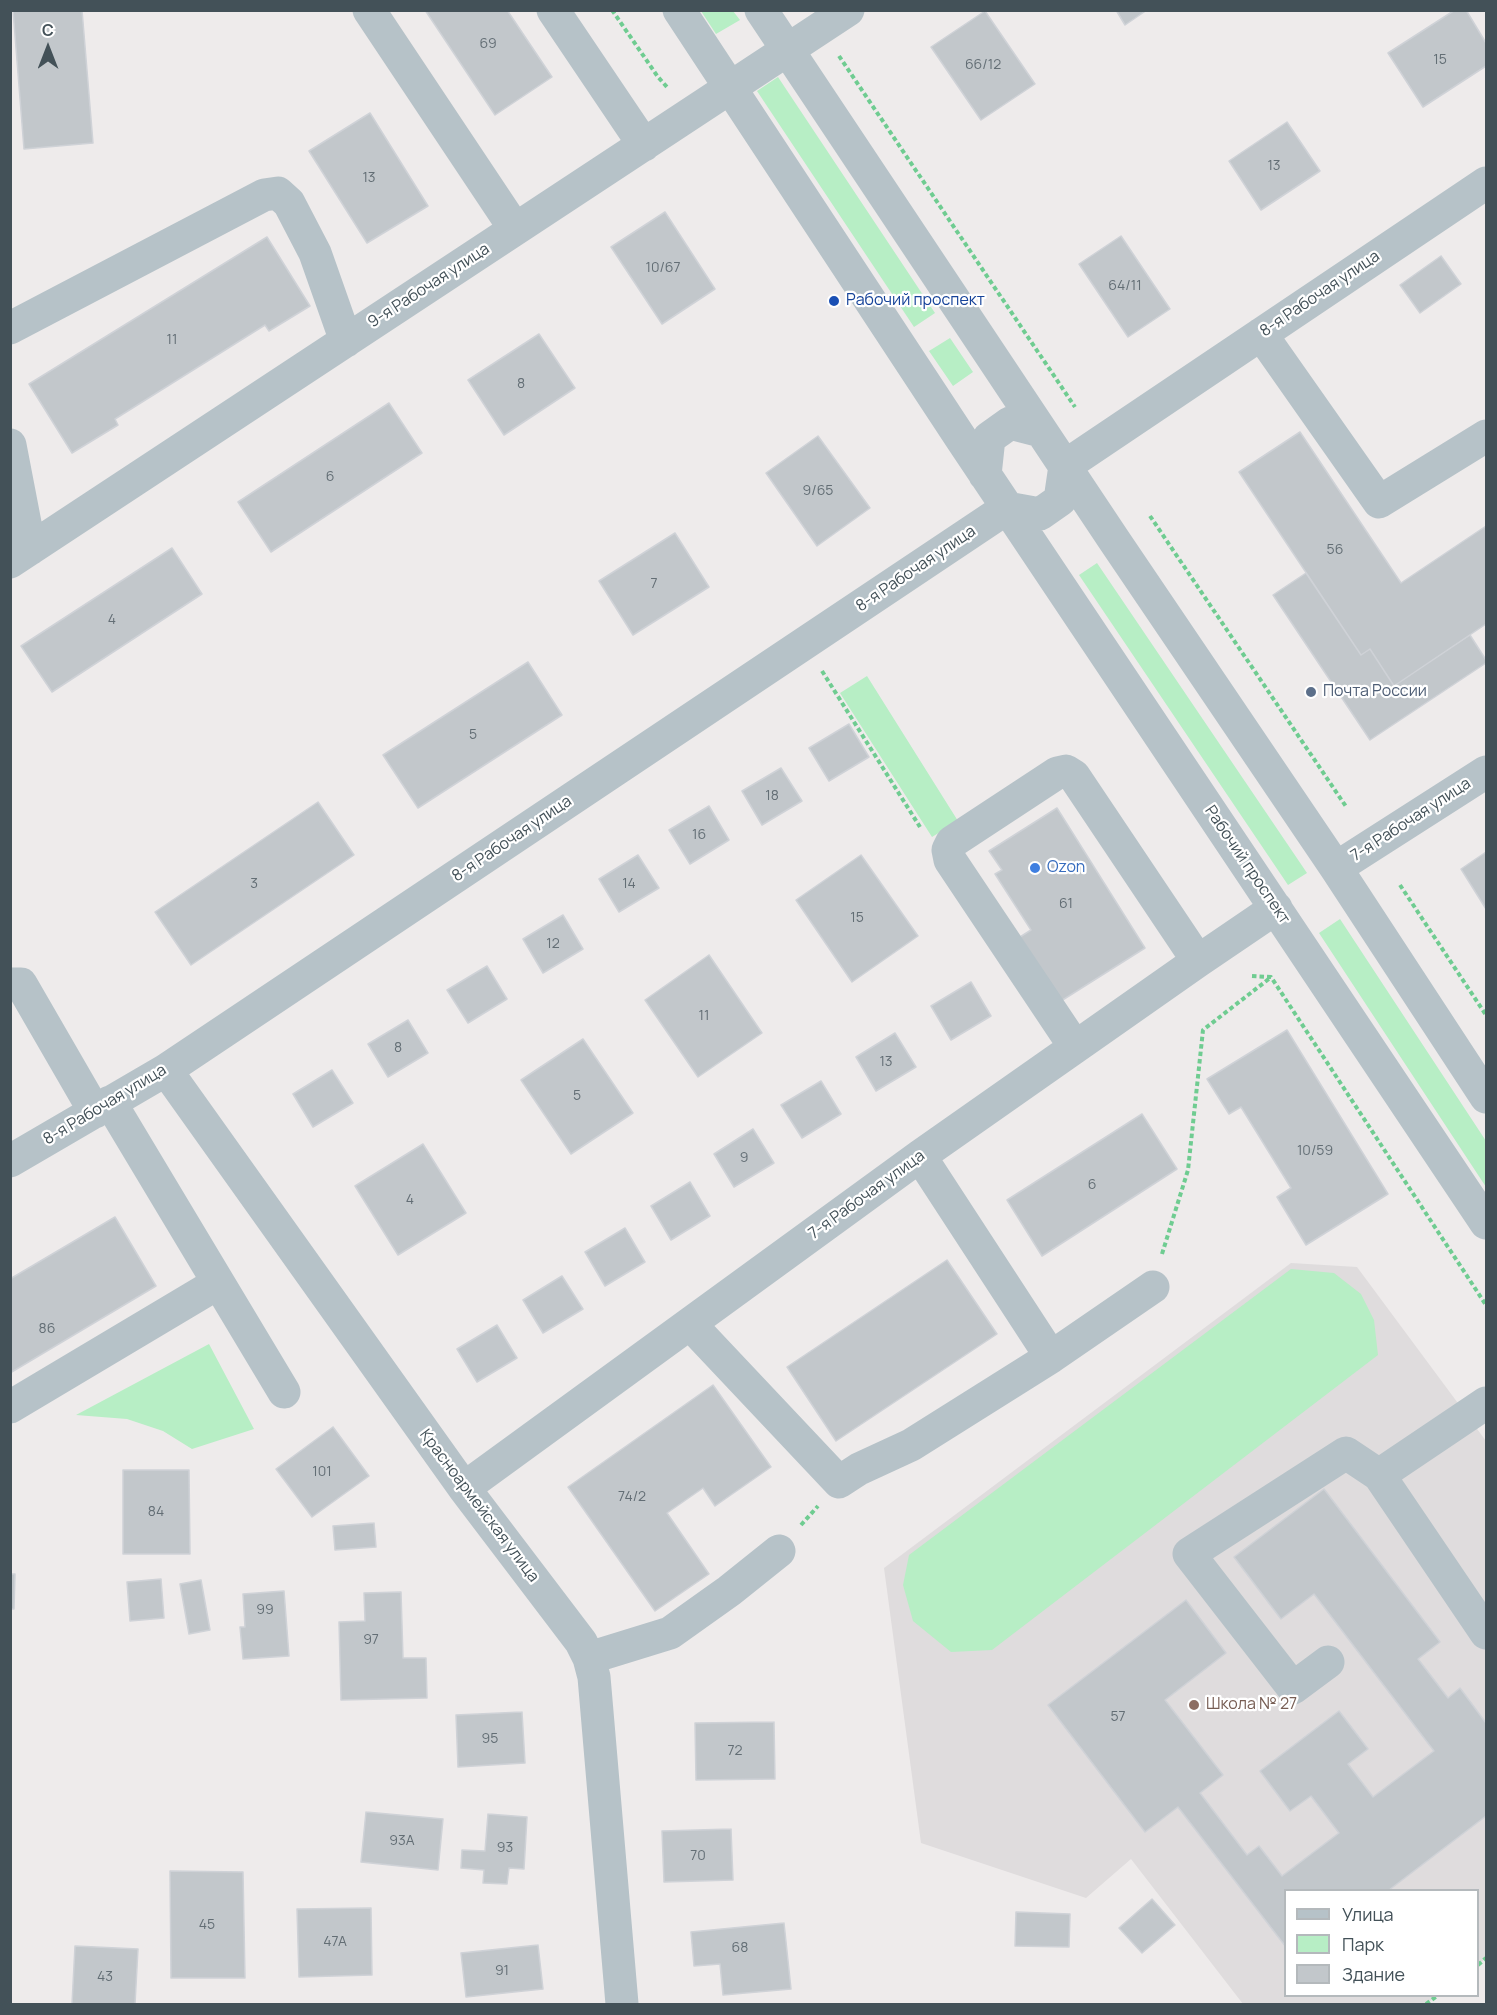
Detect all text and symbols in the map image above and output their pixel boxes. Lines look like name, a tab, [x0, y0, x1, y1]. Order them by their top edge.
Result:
north arrow	[18, 18, 78, 78]
text: С	[42, 19, 54, 41]
house number: 69	[479, 36, 497, 52]
house number: 15	[1433, 52, 1447, 68]
house number: 66/12	[965, 57, 1001, 73]
house number: 13	[1267, 158, 1281, 174]
house number: 13	[362, 170, 376, 186]
street label: 9-я Рабочая улица	[365, 240, 493, 332]
street label: 8-я Рабочая улица	[1257, 247, 1383, 341]
house number: 10/67	[645, 260, 681, 276]
house number: 64/11	[1108, 278, 1142, 294]
place label: Рабочий проспект	[846, 291, 985, 311]
marker: Рабочий проспект	[827, 294, 841, 308]
house number: 11	[167, 332, 177, 348]
house number: 8	[517, 376, 525, 392]
house number: 6	[326, 469, 334, 485]
house number: 9/65	[803, 483, 833, 499]
street label: 8-я Рабочая улица	[853, 522, 979, 616]
house number: 56	[1327, 542, 1343, 558]
house number: 7	[650, 576, 658, 592]
house number: 4	[108, 612, 116, 628]
place label: Почта России	[1323, 682, 1427, 702]
marker: Почта России	[1304, 685, 1318, 699]
house number: 5	[469, 727, 477, 743]
street label: 7-я Рабочая улица	[1348, 774, 1474, 866]
house number: 18	[765, 788, 779, 804]
street label: 8-я Рабочая улица	[449, 792, 575, 886]
street label: Рабочий проспект	[1200, 802, 1294, 928]
house number: 16	[692, 827, 706, 843]
place label: Ozon	[1047, 858, 1085, 878]
marker: Ozon	[1028, 861, 1042, 875]
house number: 3	[250, 876, 258, 892]
house number: 14	[622, 876, 636, 892]
house number: 61	[1059, 896, 1073, 912]
house number: 15	[850, 910, 864, 926]
house number: 12	[546, 936, 560, 952]
house number: 11	[699, 1008, 709, 1024]
house number: 8	[394, 1040, 402, 1056]
house number: 13	[879, 1054, 893, 1070]
street label: 8-я Рабочая улица	[40, 1061, 170, 1149]
house number: 5	[573, 1088, 581, 1104]
house number: 10/59	[1297, 1143, 1333, 1159]
street label: 7-я Рабочая улица	[805, 1146, 929, 1244]
house number: 9	[740, 1150, 748, 1166]
house number: 6	[1088, 1177, 1096, 1193]
house number: 4	[406, 1192, 414, 1208]
house number: 86	[39, 1321, 55, 1337]
street label: Красноармейская улица	[415, 1426, 543, 1586]
house number: 101	[312, 1464, 332, 1480]
house number: 74/2	[618, 1489, 646, 1505]
house number: 84	[148, 1504, 164, 1520]
house number: 99	[256, 1602, 274, 1618]
house number: 97	[363, 1632, 379, 1648]
place label: Школа № 27	[1206, 1695, 1297, 1715]
marker: Школа № 27	[1187, 1698, 1201, 1712]
house number: 57	[1110, 1709, 1126, 1725]
house number: 95	[482, 1731, 498, 1747]
house number: 72	[727, 1743, 743, 1759]
house number: 93А	[389, 1833, 415, 1849]
house number: 93	[497, 1840, 513, 1856]
house number: 70	[690, 1848, 706, 1864]
legend	[1284, 1889, 1479, 1997]
text: Улица	[1342, 1902, 1394, 1926]
house number: 45	[199, 1917, 215, 1933]
text: Парк	[1342, 1932, 1384, 1956]
house number: 47А	[323, 1934, 347, 1950]
house number: 68	[732, 1940, 748, 1956]
text: Здание	[1342, 1962, 1405, 1986]
house number: 91	[495, 1963, 509, 1979]
house number: 43	[97, 1969, 113, 1985]

